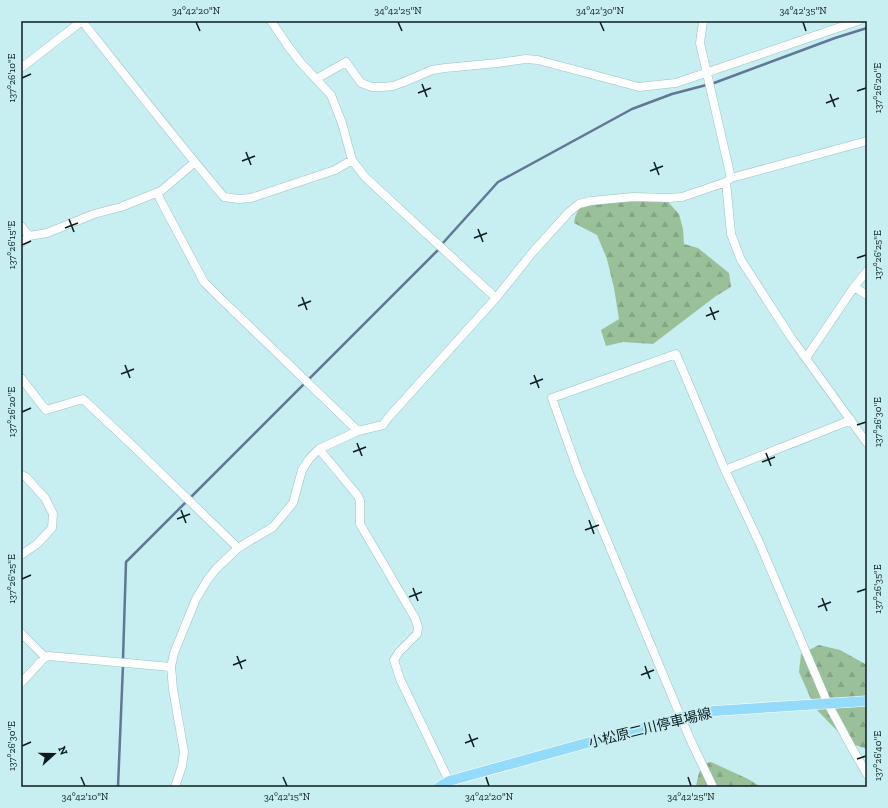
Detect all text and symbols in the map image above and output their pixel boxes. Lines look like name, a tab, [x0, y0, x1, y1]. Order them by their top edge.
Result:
text: 34°42'20"N	[172, 5, 221, 17]
text: 34°42'25"N	[374, 5, 422, 17]
text: 34°42'30"N	[576, 5, 625, 17]
text: 34°42'35"N	[779, 5, 827, 17]
text: 137°26'10"E	[6, 53, 18, 102]
text: 137°26'20"E	[872, 63, 884, 113]
text: 137°26'15"E	[6, 221, 18, 269]
text: 137°26'25"E	[872, 230, 884, 280]
text: 137°26'20"E	[6, 387, 18, 437]
text: 137°26'30"E	[872, 397, 884, 447]
text: 137°26'25"E	[6, 554, 18, 604]
text: 137°26'35"E	[872, 564, 884, 614]
street label: 小松原二川停車場線	[587, 705, 713, 751]
text: 137°26'30"E	[6, 721, 18, 771]
text: 137°26'40"E	[872, 731, 884, 781]
north arrow	[34, 734, 74, 774]
text: N	[55, 744, 71, 757]
text: 34°42'10"N	[62, 791, 109, 803]
text: 34°42'15"N	[264, 791, 311, 803]
text: 34°42'20"N	[465, 791, 514, 803]
text: 34°42'25"N	[667, 791, 715, 803]

